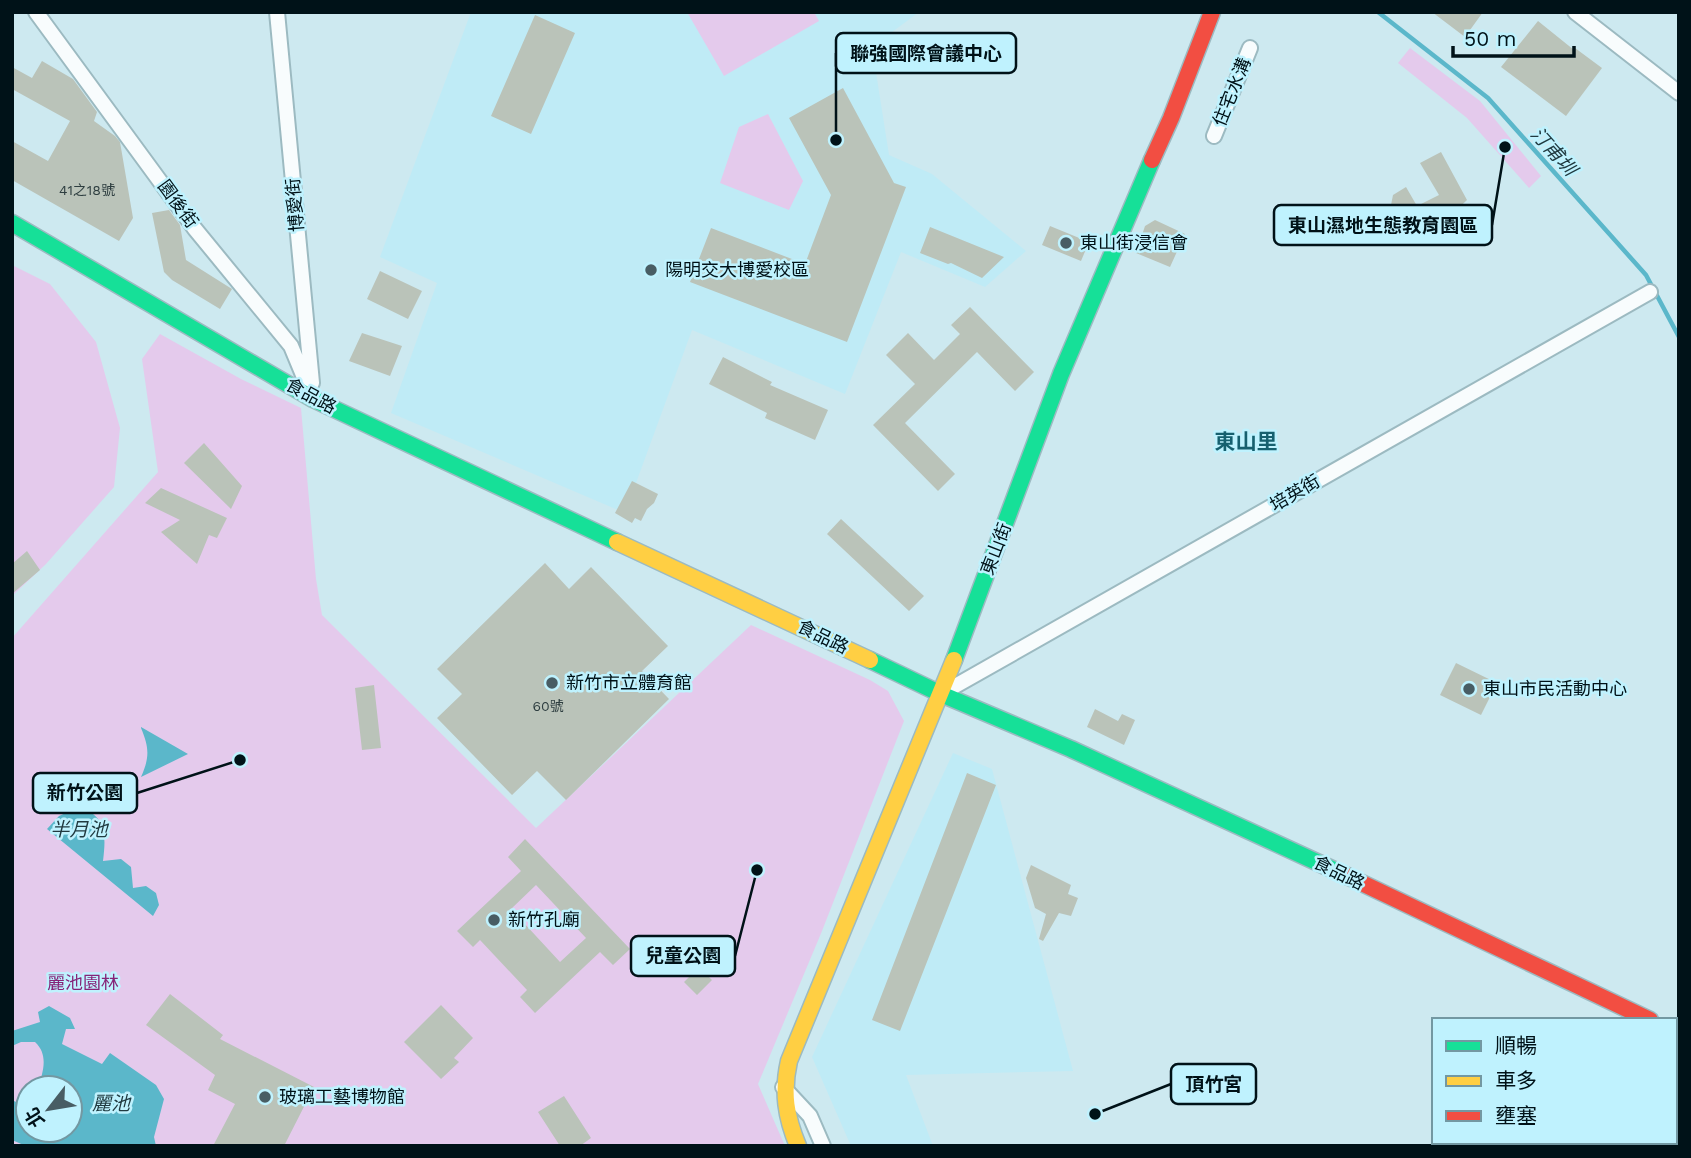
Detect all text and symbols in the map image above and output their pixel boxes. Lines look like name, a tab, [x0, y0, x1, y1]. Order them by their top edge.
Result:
scale bar	[1453, 14, 1574, 58]
text: 50 m	[1464, 26, 1516, 51]
callout: 聯強國際會議中心	[836, 33, 1016, 73]
text: 聯強國際會議中心	[850, 42, 1002, 65]
street label: 住宅水溝	[1208, 55, 1255, 129]
water label: 汀甫圳	[1526, 122, 1583, 182]
street label: 園後街	[154, 176, 203, 232]
street label: 博愛街	[282, 177, 307, 233]
house number: 41之18號	[59, 182, 115, 198]
callout: 東山濕地生態教育園區	[1274, 205, 1492, 245]
text: 東山濕地生態教育園區	[1288, 214, 1478, 237]
place label: 東山街浸信會	[1080, 232, 1188, 253]
marker: 東山街浸信會	[1058, 235, 1074, 251]
place label: 陽明交大博愛校區	[665, 259, 809, 280]
marker: 陽明交大博愛校區	[643, 262, 659, 278]
street label: 食品路	[282, 374, 340, 418]
district label: 東山里	[1215, 429, 1278, 454]
street label: 培英街	[1266, 470, 1323, 515]
street label: 東山街	[976, 520, 1015, 578]
street label: 食品路	[794, 615, 852, 658]
place label: 新竹市立體育館	[566, 672, 692, 693]
marker: 新竹市立體育館	[544, 675, 560, 691]
place label: 東山市民活動中心	[1483, 678, 1627, 699]
marker: 東山市民活動中心	[1461, 681, 1477, 697]
house number: 60號	[532, 698, 564, 714]
callout: 新竹公園	[33, 773, 137, 813]
text: 新竹公園	[47, 781, 123, 804]
water label: 半月池	[50, 818, 109, 841]
street label: 食品路	[1310, 851, 1368, 894]
place label: 新竹孔廟	[508, 909, 580, 930]
marker: 新竹孔廟	[486, 912, 502, 928]
callout: 兒童公園	[631, 936, 735, 976]
text: 兒童公園	[645, 944, 721, 967]
park label: 麗池園林	[47, 972, 119, 993]
legend	[1432, 1018, 1677, 1144]
text: 順暢	[1495, 1033, 1537, 1058]
callout: 頂竹宮	[1171, 1064, 1256, 1104]
text: 車多	[1495, 1068, 1537, 1093]
text: 頂竹宮	[1185, 1073, 1243, 1096]
north arrow	[14, 1074, 84, 1144]
place label: 玻璃工藝博物館	[279, 1086, 405, 1107]
marker: 玻璃工藝博物館	[257, 1089, 273, 1105]
water label: 麗池	[92, 1092, 132, 1115]
text: 北	[20, 1103, 50, 1132]
text: 壅塞	[1495, 1103, 1537, 1128]

